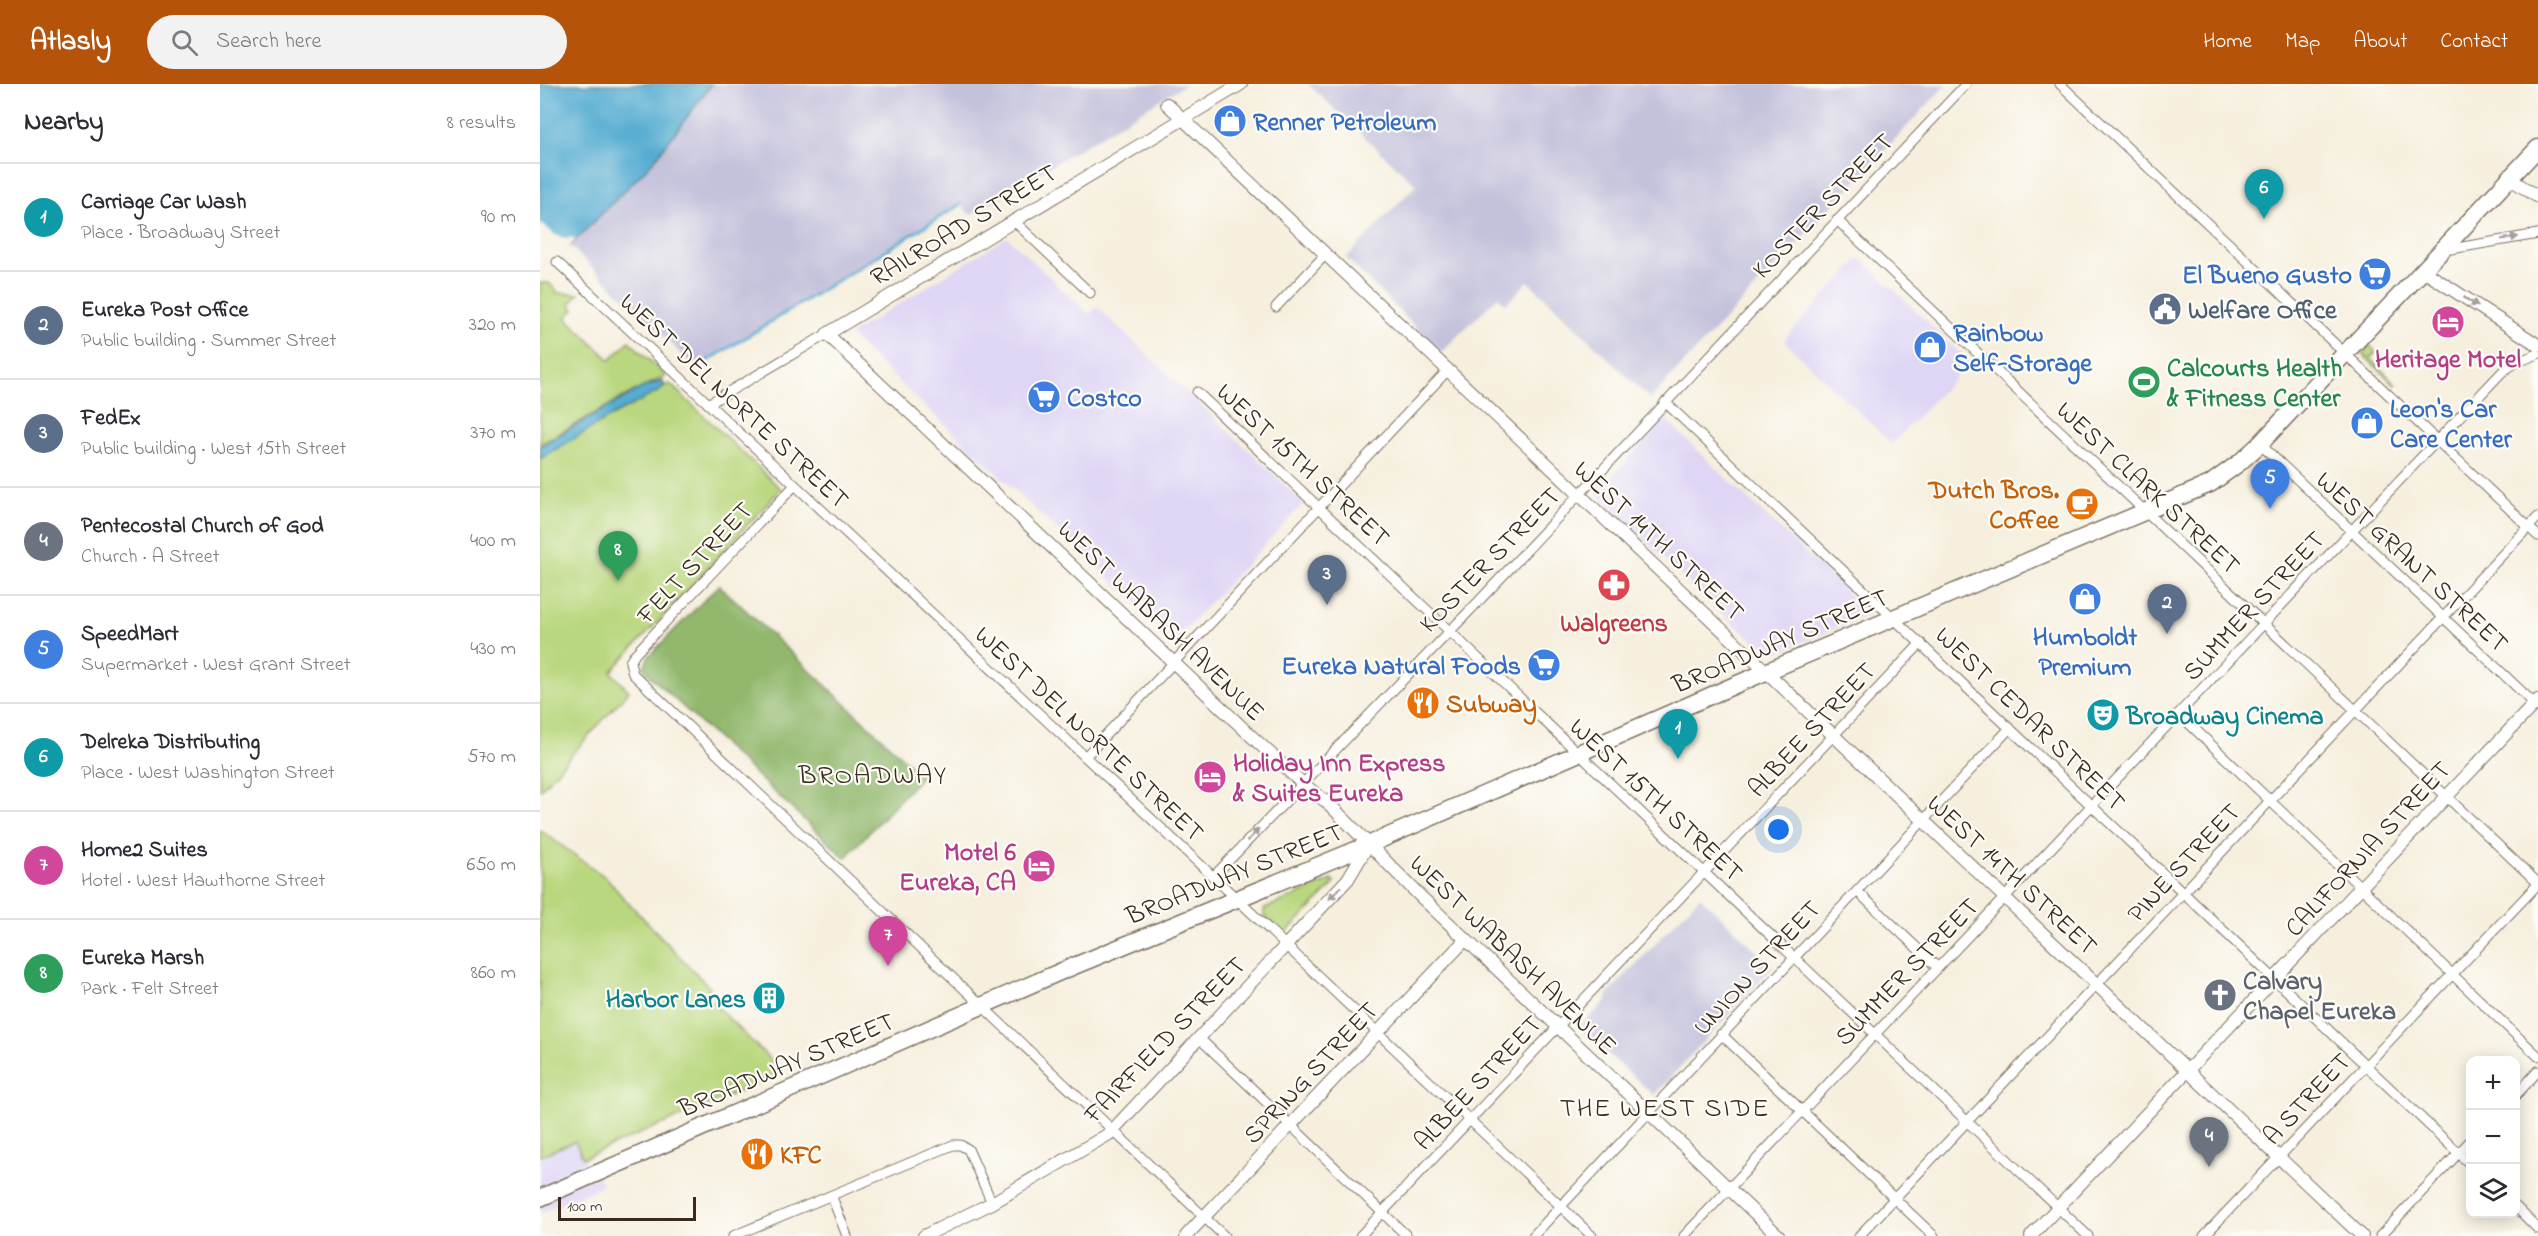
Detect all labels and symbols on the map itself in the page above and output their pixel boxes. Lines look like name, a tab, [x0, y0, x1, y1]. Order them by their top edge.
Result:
shop icon: Renner Petroleum	[1212, 103, 1248, 139]
place label: Renner Petroleum	[1253, 105, 1437, 143]
street label: KOSTER STREET	[1744, 125, 1904, 289]
street label: RAILROAD STREET	[864, 156, 1065, 297]
pin: 6	[2244, 170, 2284, 219]
one-way arrow	[2500, 233, 2519, 242]
supermarket icon: El Bueno Gusto	[2357, 256, 2393, 292]
place label: El Bueno Gusto	[2182, 258, 2352, 296]
street label: WEST DEL NORTE STREET	[610, 285, 856, 519]
public building icon: Welfare Office	[2147, 291, 2183, 327]
place label: Welfare Office	[2188, 293, 2338, 331]
one-way arrow	[2463, 296, 2479, 307]
hotel icon: Heritage Motel	[2430, 304, 2466, 340]
place label: Rainbow Self-Storage	[1953, 316, 2093, 385]
shop icon: Rainbow Self-Storage	[1912, 329, 1948, 365]
place label: Heritage Motel	[2375, 342, 2521, 381]
place label: Calcourts Health & Fitness Center	[2166, 351, 2342, 419]
sports icon: Calcourts Health & Fitness Center	[2126, 364, 2162, 400]
street label: WEST 15TH STREET	[1206, 375, 1398, 557]
supermarket icon: Costco	[1026, 379, 1062, 415]
place label: Costco	[1067, 381, 1142, 419]
place label: Leon's Car Care Center	[2390, 392, 2513, 460]
street label: WEST CLARK STREET	[2046, 394, 2248, 585]
shop icon: Leon's Car Care Center	[2349, 405, 2385, 441]
street label: WEST 14TH STREET	[1564, 453, 1752, 632]
pin: 5	[2250, 460, 2290, 509]
street label: WEST GRANT STREET	[2306, 463, 2516, 663]
place label: Dutch Bros. Coffee	[1927, 473, 2060, 541]
street label: KOSTER STREET	[1411, 479, 1571, 643]
cafe icon: Dutch Bros. Coffee	[2064, 486, 2100, 522]
street label: FELT STREET	[628, 494, 763, 635]
street label: WEST WABASH AVENUE	[1048, 513, 1272, 732]
street label: SUMMER STREET	[2175, 523, 2335, 691]
pin: 8	[598, 532, 638, 581]
pin: 3	[1308, 556, 1346, 605]
pharmacy icon: Walgreens	[1596, 567, 1632, 603]
street label: BROADWAY STREET	[1666, 580, 1895, 706]
shop icon: Humboldt Premium	[2067, 581, 2103, 617]
pin: 2	[2148, 584, 2186, 634]
place label: Walgreens	[1560, 606, 1668, 645]
street label: WEST DEL NORTE STREET	[965, 618, 1211, 852]
street label: WEST CEDAR STREET	[1925, 619, 2133, 822]
place label: Humboldt Premium	[2033, 620, 2137, 688]
supermarket icon: Eureka Natural Foods	[1526, 647, 1562, 683]
place label: Eureka Natural Foods	[1281, 649, 1521, 687]
street label: ALBEE STREET	[1740, 655, 1886, 807]
restaurant icon: Subway	[1405, 685, 1441, 721]
place label: Subway	[1446, 687, 1537, 725]
theatre icon: Broadway Cinema	[2085, 697, 2121, 733]
place label: Broadway Cinema	[2125, 699, 2323, 737]
pin: 1	[1658, 710, 1698, 759]
street label: WEST 15TH STREET	[1564, 711, 1750, 887]
place label: Holiday Inn Express & Suites Eureka	[1232, 746, 1445, 814]
street label: CALIFORNIA STREET	[2277, 753, 2461, 947]
district label: BROADWAY	[797, 757, 948, 796]
hotel icon: Holiday Inn Express & Suites Eureka	[1192, 759, 1228, 795]
street label: WEST 14TH STREET	[1917, 787, 2105, 966]
street label: PINE STREET	[2120, 796, 2251, 933]
street label: BROADWAY STREET	[1120, 815, 1350, 937]
your location	[1764, 815, 1793, 844]
one-way arrow	[1246, 828, 1260, 842]
place label: Motel 6 Eureka, CA	[899, 835, 1017, 903]
street label: WEST WABASH AVENUE	[1400, 847, 1624, 1066]
hotel icon: Motel 6 Eureka, CA	[1021, 848, 1057, 884]
one-way arrow	[1328, 886, 1342, 901]
street label: SUMMER STREET	[1827, 890, 1989, 1056]
street label: UNION STREET	[1685, 893, 1831, 1045]
pin: 7	[868, 916, 908, 966]
street label: FAIRFIELD STREET	[1076, 949, 1256, 1134]
place label: Calvary Chapel Eureka	[2243, 964, 2396, 1032]
church icon: Calvary Chapel Eureka	[2202, 977, 2238, 1013]
building icon: Harbor Lanes	[751, 980, 787, 1016]
place label: Harbor Lanes	[606, 982, 746, 1020]
street label: SPRING STREET	[1236, 994, 1389, 1154]
street label: BROADWAY STREET	[672, 1004, 901, 1130]
street label: ALBEE STREET	[1406, 1008, 1552, 1160]
street label: A STREET	[2255, 1045, 2361, 1155]
district label: THE WEST SIDE	[1560, 1090, 1770, 1129]
pin: 4	[2190, 1118, 2228, 1167]
restaurant icon: KFC	[739, 1136, 775, 1172]
place label: KFC	[780, 1138, 822, 1176]
scale bar	[558, 1194, 696, 1222]

